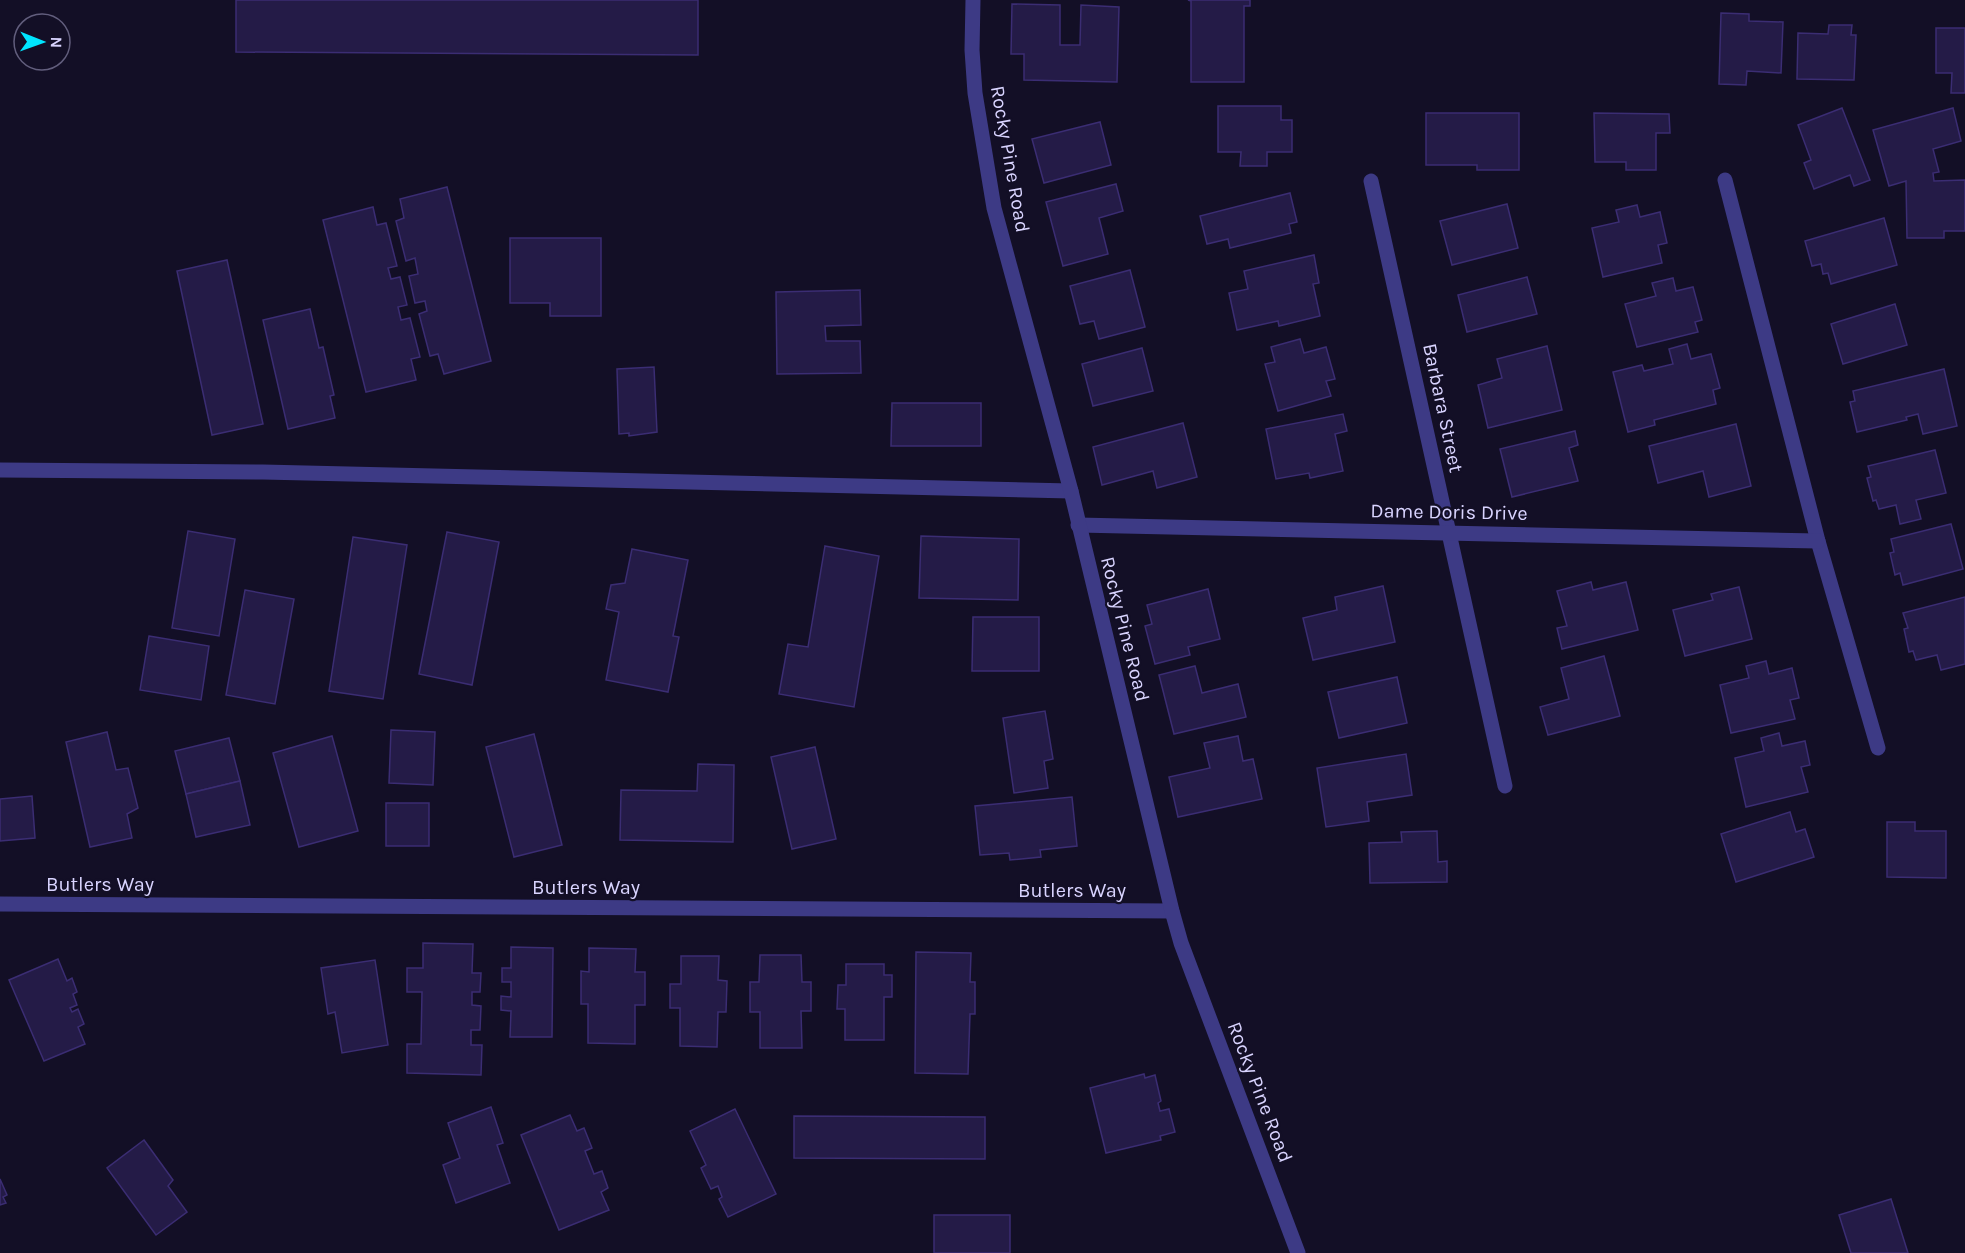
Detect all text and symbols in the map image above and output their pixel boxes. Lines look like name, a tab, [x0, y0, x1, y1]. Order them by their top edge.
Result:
north arrow	[12, 12, 72, 72]
text: N	[47, 36, 66, 48]
street label: Rocky Pine Road	[986, 84, 1034, 234]
street label: Barbara Street	[1418, 341, 1468, 475]
street label: Dame Doris Drive	[1370, 499, 1528, 525]
street label: Rocky Pine Road	[1096, 554, 1154, 704]
street label: Butlers Way	[46, 873, 154, 896]
street label: Butlers Way	[532, 876, 640, 899]
street label: Butlers Way	[1018, 879, 1126, 902]
street label: Rocky Pine Road	[1223, 1018, 1297, 1166]

